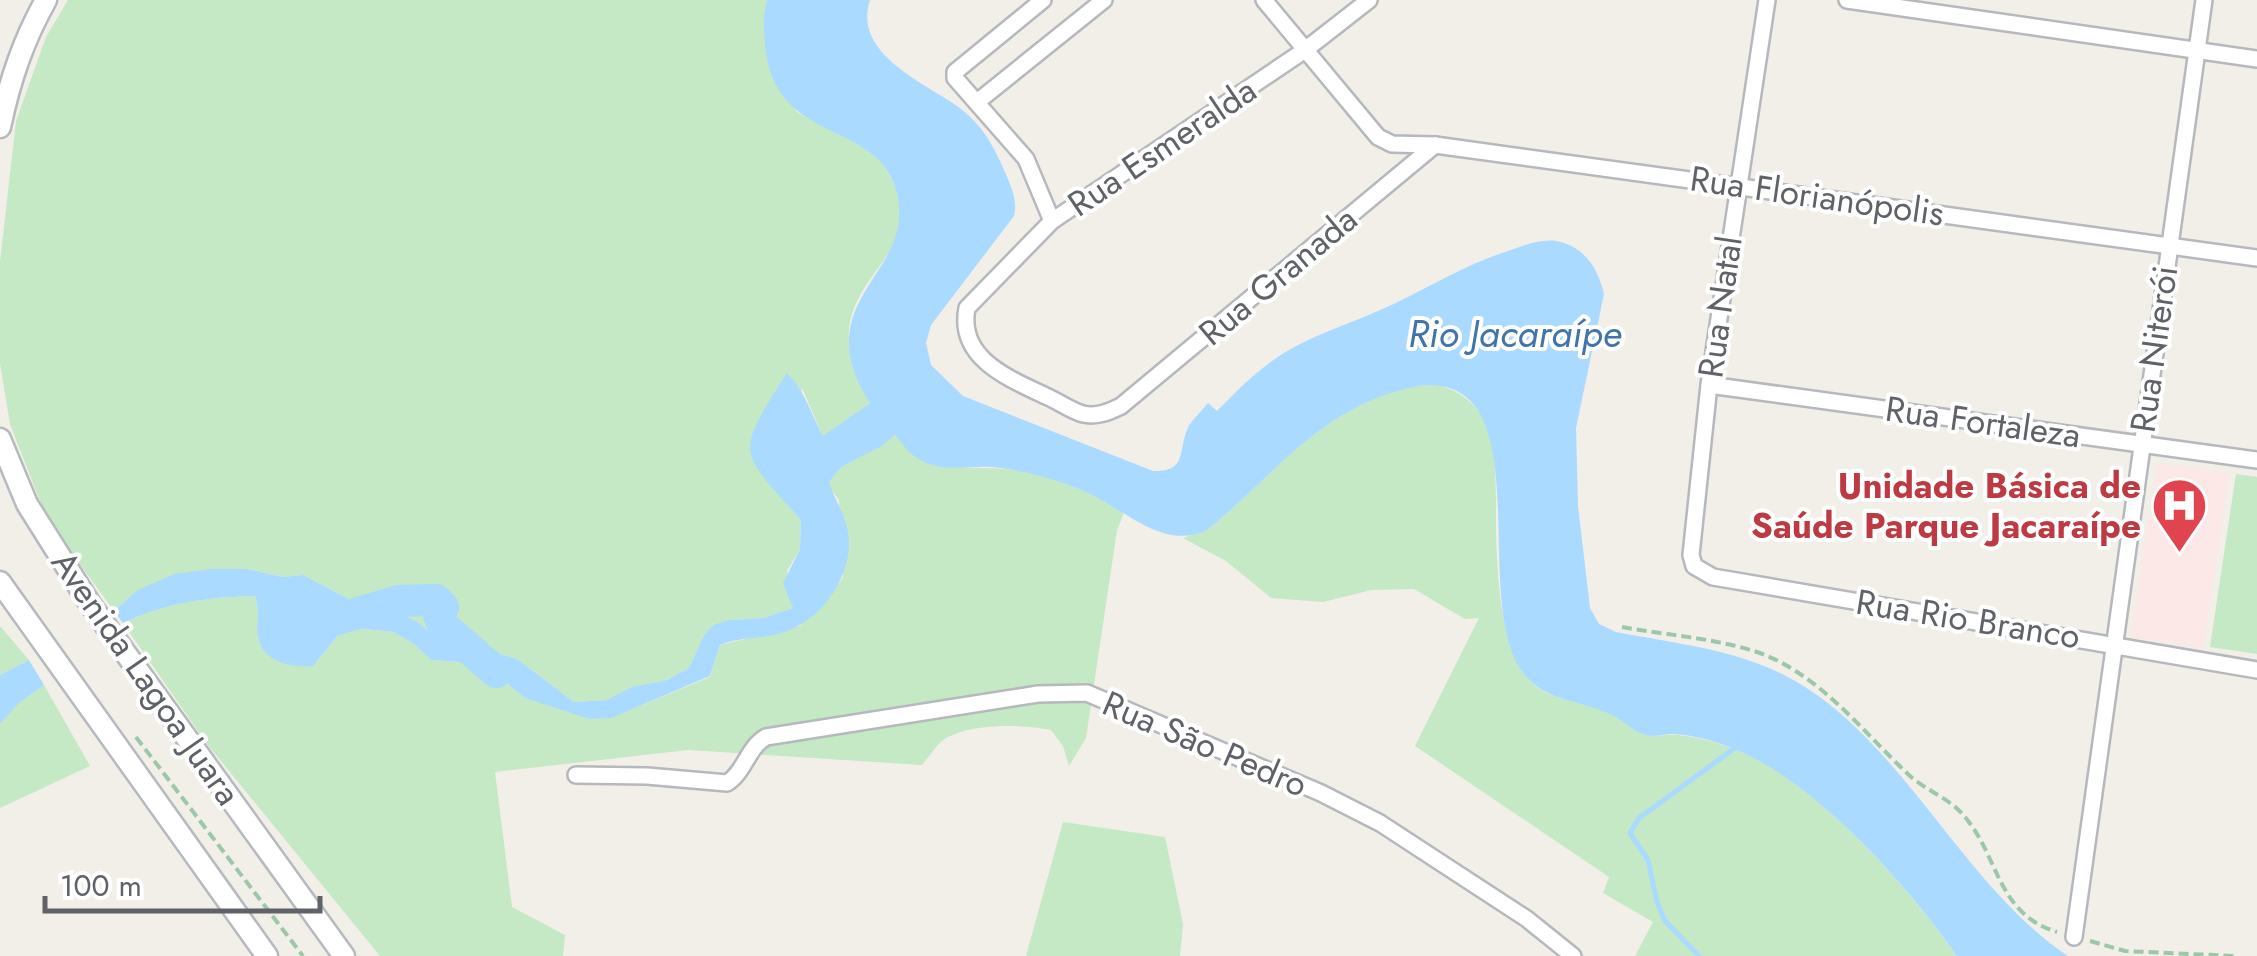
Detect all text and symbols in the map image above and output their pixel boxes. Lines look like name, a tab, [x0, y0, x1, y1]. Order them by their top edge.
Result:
street label: Rua Esmeralda	[1058, 65, 1266, 229]
street label: Rua Florianópolis	[1687, 153, 1947, 239]
street label: Rua Granada	[1188, 195, 1368, 357]
street label: Rua Natal	[1685, 233, 1755, 381]
street label: Rua Niterói	[2118, 263, 2190, 435]
water label: Rio Jacaraípe	[1408, 306, 1622, 361]
street label: Rua Fortaleza	[1882, 384, 2084, 460]
place label: Unidade Básica de Saúde Parque Jacaraípe	[1751, 461, 2141, 551]
hospital icon: Unidade Básica de Saúde Parque Jacaraípe	[2150, 476, 2210, 555]
street label: Avenida Lagoa Juara	[39, 541, 253, 815]
street label: Rua Rio Branco	[1852, 577, 2084, 661]
street label: Rua São Pedro	[1095, 678, 1315, 810]
scale bar	[45, 851, 320, 913]
text: 100 m	[60, 864, 142, 907]

